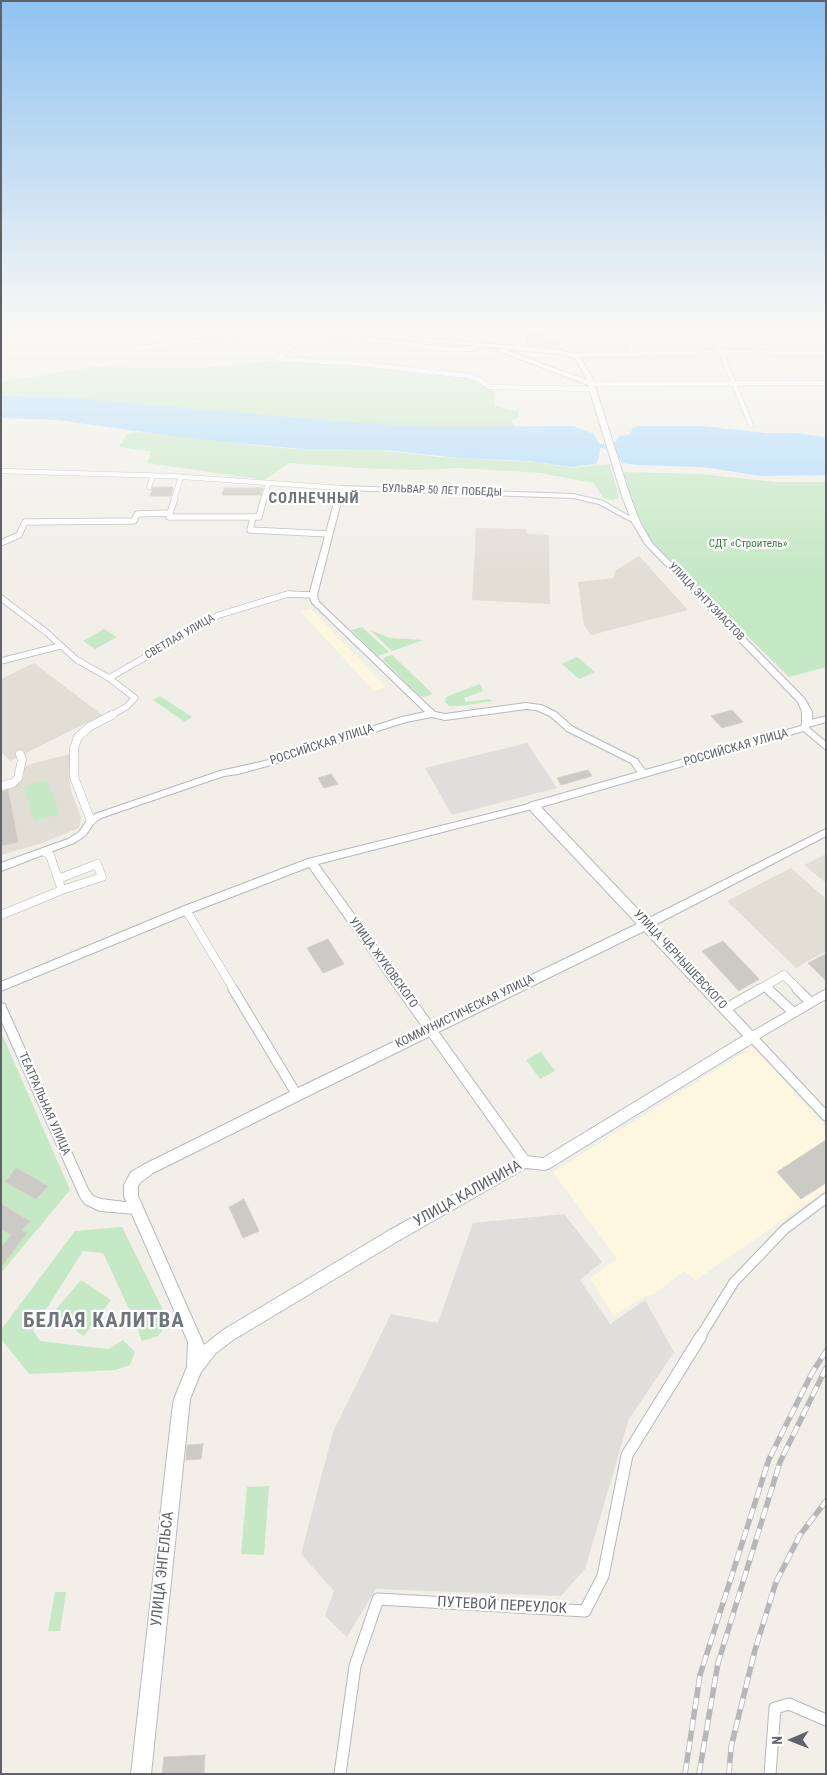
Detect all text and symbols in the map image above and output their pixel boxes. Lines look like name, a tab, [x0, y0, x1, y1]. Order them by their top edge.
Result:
street label: БУЛЬВАР 50 ЛЕТ ПОБЕДЫ	[382, 482, 502, 500]
district label: СОЛНЕЧНЫЙ	[267, 490, 361, 508]
park label: СДТ «Строитель»	[709, 537, 787, 551]
street label: УЛИЦА ЭНТУЗИАСТОВ	[665, 560, 747, 644]
street label: СВЕТЛАЯ УЛИЦА	[143, 612, 217, 662]
street label: РОССИЙСКАЯ УЛИЦА	[268, 721, 376, 769]
street label: РОССИЙСКАЯ УЛИЦА	[682, 726, 790, 770]
street label: УЛИЦА ЧЕРНЫШЕВСКОГО	[630, 907, 730, 1013]
street label: УЛИЦА ЖУКОВСКОГО	[345, 915, 421, 1011]
street label: КОММУНИСТИЧЕСКАЯ УЛИЦА	[393, 972, 537, 1052]
street label: ТЕАТРАЛЬНАЯ УЛИЦА	[15, 1050, 73, 1158]
street label: УЛИЦА КАЛИНИНА	[411, 1157, 525, 1231]
district label: БЕЛАЯ КАЛИТВА	[21, 1309, 187, 1335]
street label: УЛИЦА ЭНГЕЛЬСА	[148, 1510, 178, 1628]
street label: ПУТЕВОЙ ПЕРЕУЛОК	[437, 1594, 567, 1618]
north arrow	[767, 1715, 817, 1765]
text: N	[769, 1736, 785, 1745]

